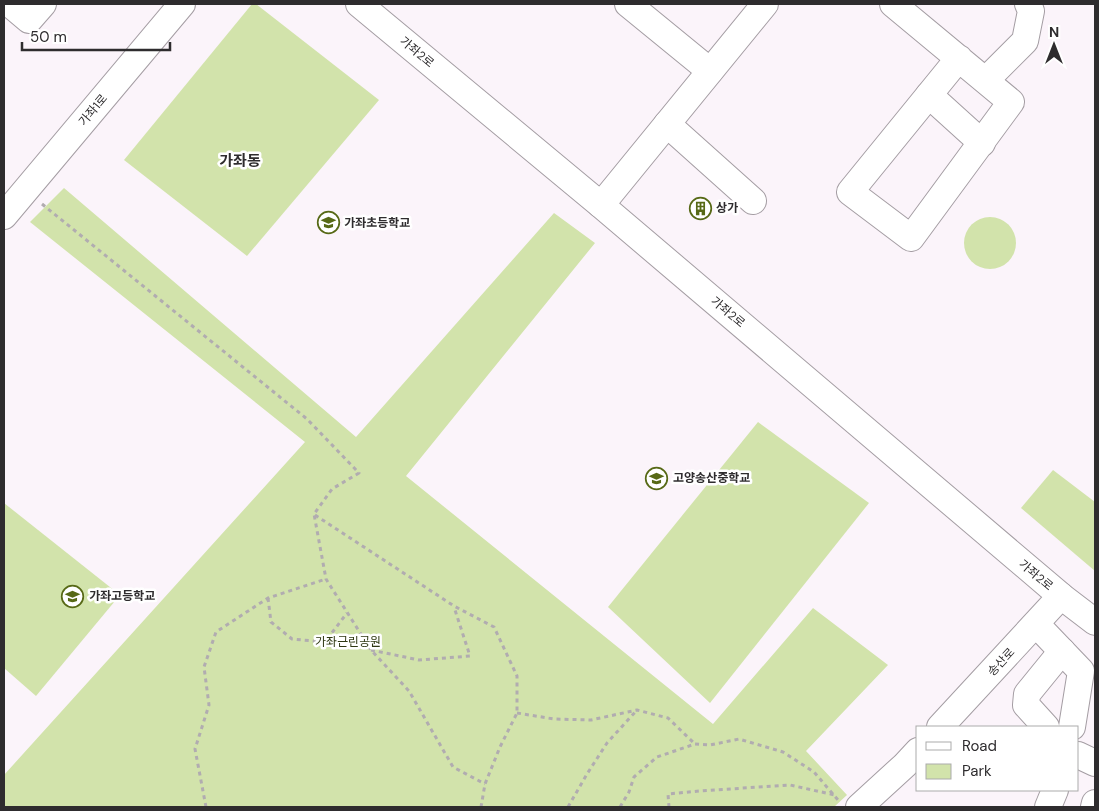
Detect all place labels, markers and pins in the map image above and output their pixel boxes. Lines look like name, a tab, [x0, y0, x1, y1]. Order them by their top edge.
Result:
building icon: 상가	[688, 196, 712, 220]
place label: 상가	[716, 200, 738, 216]
school or university icon: 가좌초등학교	[316, 211, 340, 235]
place label: 가좌초등학교	[344, 215, 410, 231]
school or university icon: 고양송산중학교	[645, 466, 669, 490]
place label: 고양송산중학교	[673, 470, 750, 486]
school or university icon: 가좌고등학교	[61, 584, 85, 608]
place label: 가좌고등학교	[89, 588, 155, 604]

